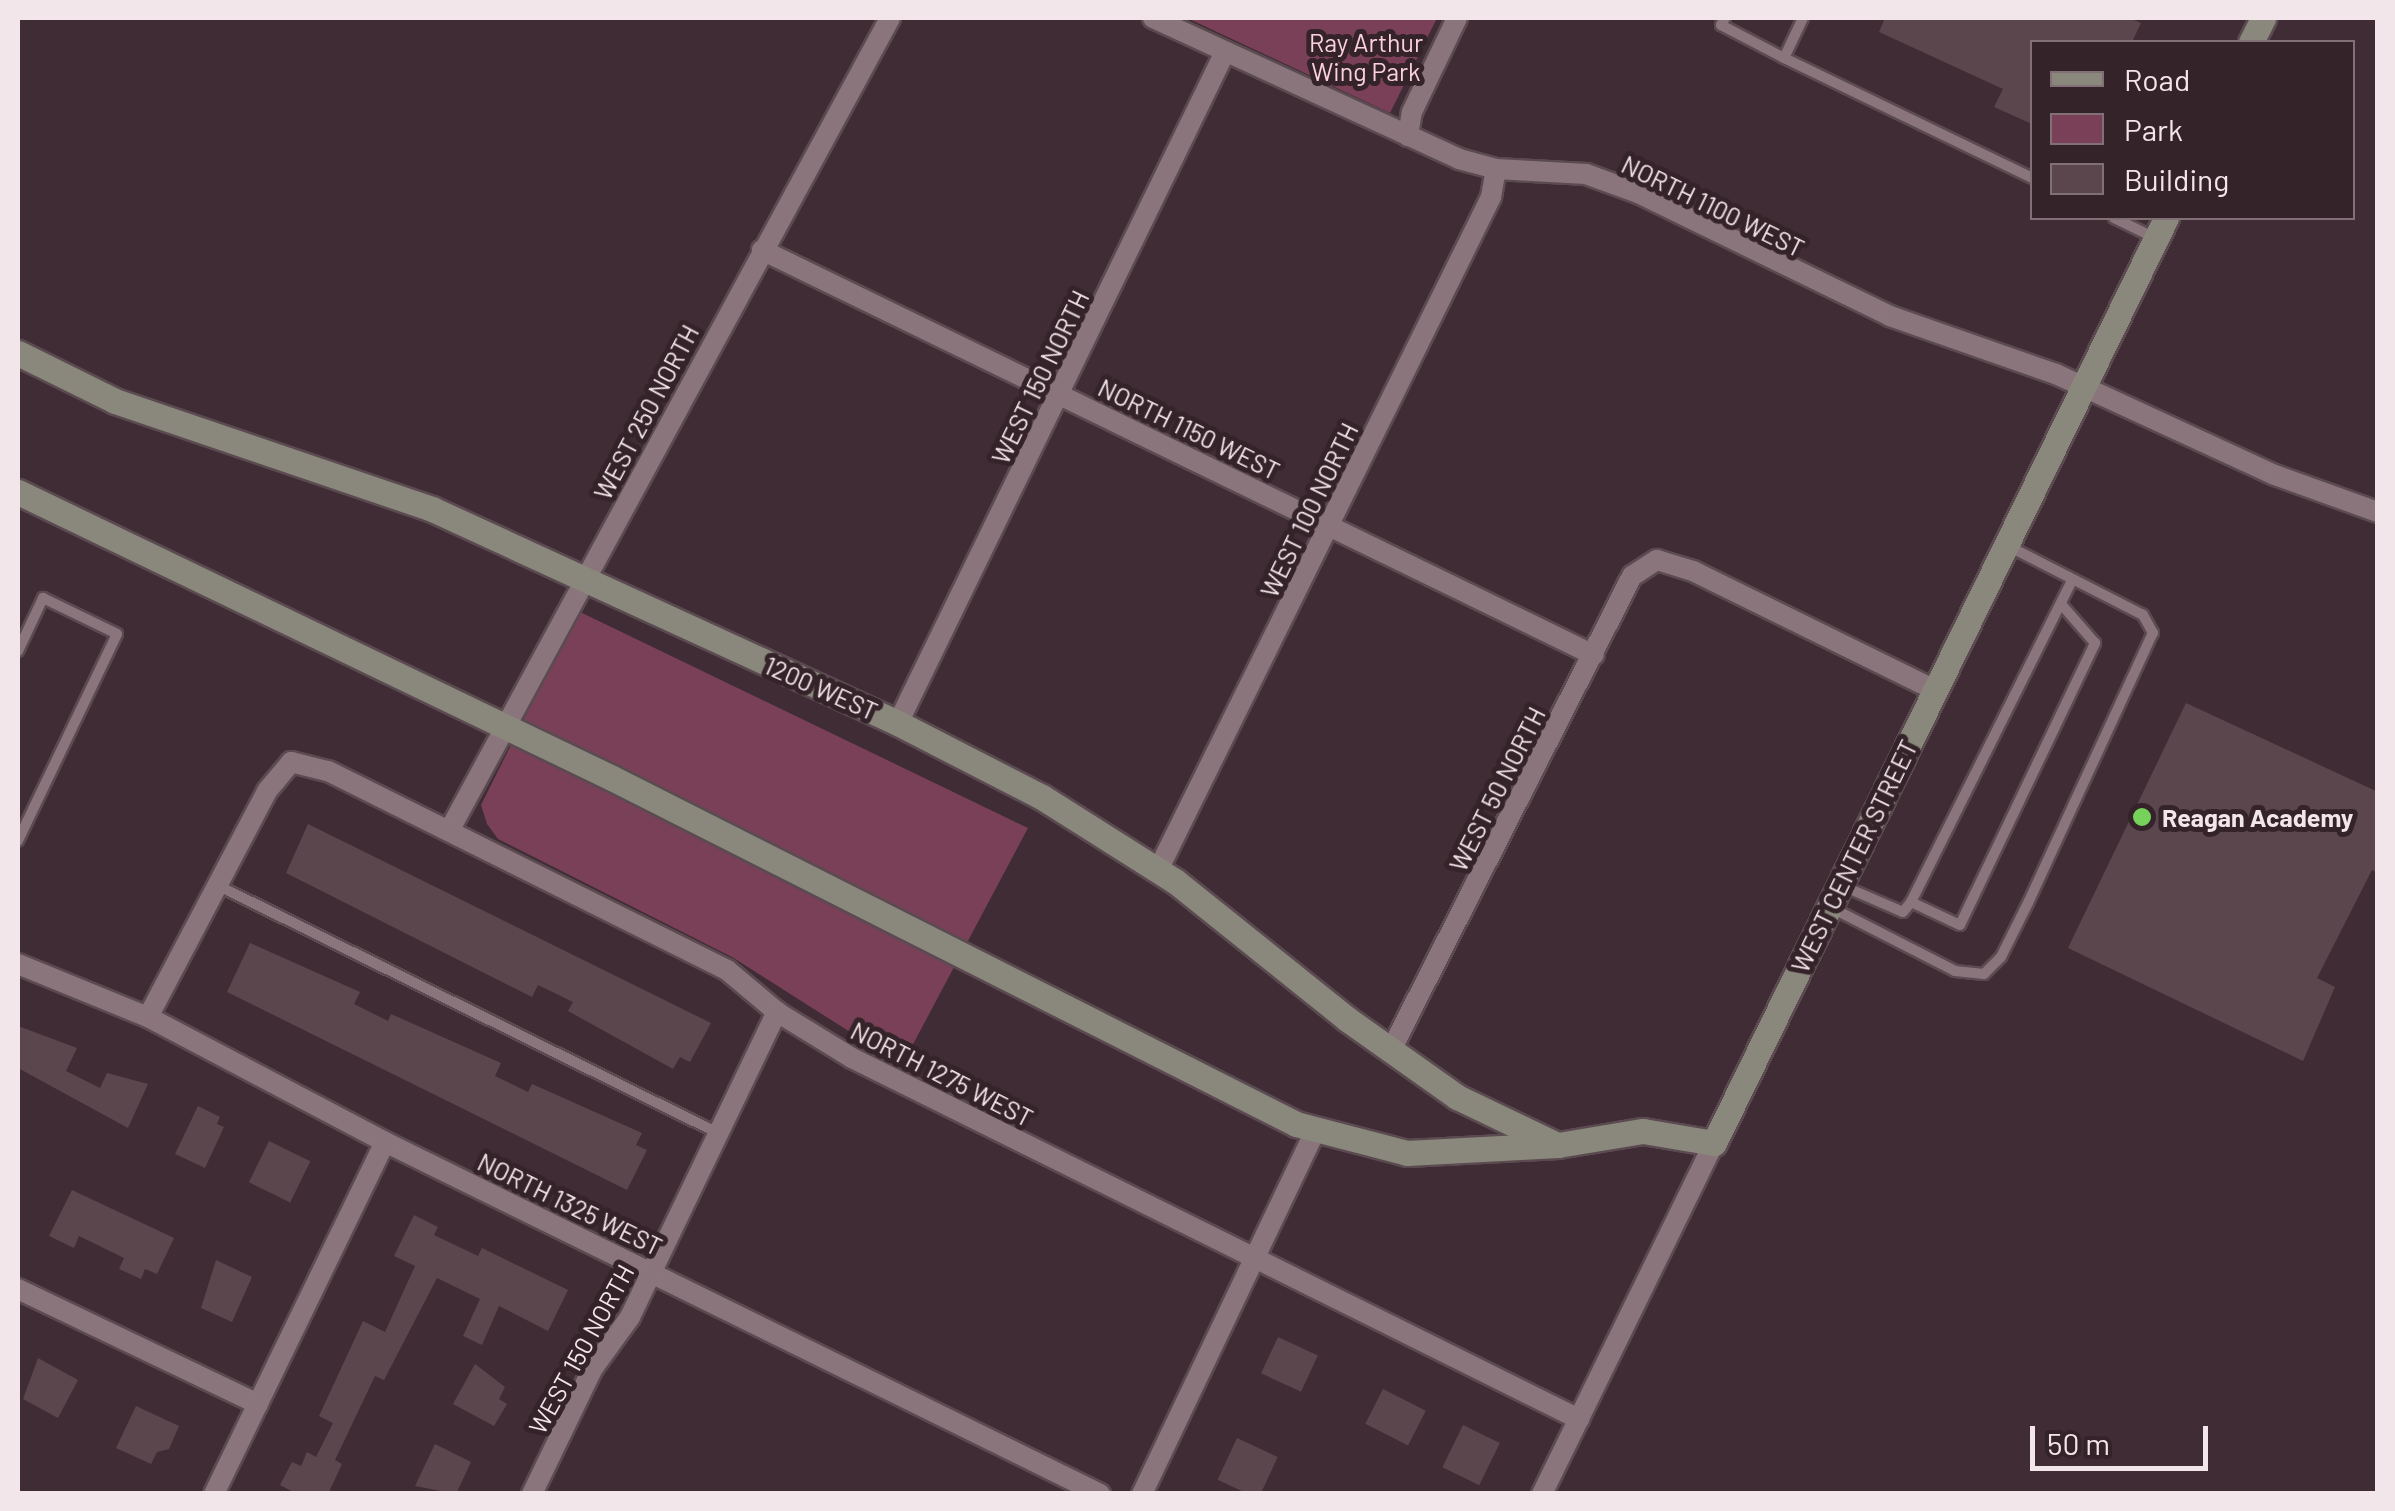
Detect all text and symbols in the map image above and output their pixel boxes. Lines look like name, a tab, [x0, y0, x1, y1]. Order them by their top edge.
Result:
park label: Ray Arthur Wing Park	[1309, 28, 1423, 87]
legend	[2030, 40, 2355, 220]
text: Road	[2124, 61, 2190, 97]
text: Park	[2124, 111, 2183, 147]
street label: NORTH 1100 WEST	[1617, 149, 1809, 263]
text: Building	[2124, 161, 2229, 197]
street label: WEST 150 NORTH	[985, 285, 1095, 469]
street label: WEST 250 NORTH	[587, 319, 705, 505]
street label: NORTH 1150 WEST	[1094, 372, 1284, 486]
street label: WEST 100 NORTH	[1254, 418, 1364, 602]
street label: 1200 WEST	[760, 650, 882, 726]
street label: WEST 50 NORTH	[1443, 702, 1551, 876]
street label: WEST CENTER STREET	[1785, 735, 1923, 977]
place label: Reagan Academy	[2162, 802, 2353, 832]
marker: Reagan Academy	[2131, 806, 2153, 828]
street label: NORTH 1275 WEST	[846, 1015, 1038, 1133]
street label: NORTH 1325 WEST	[473, 1146, 667, 1262]
street label: WEST 150 NORTH	[522, 1259, 640, 1439]
scale bar	[2035, 1406, 2212, 1468]
text: 50 m	[2047, 1425, 2110, 1461]

